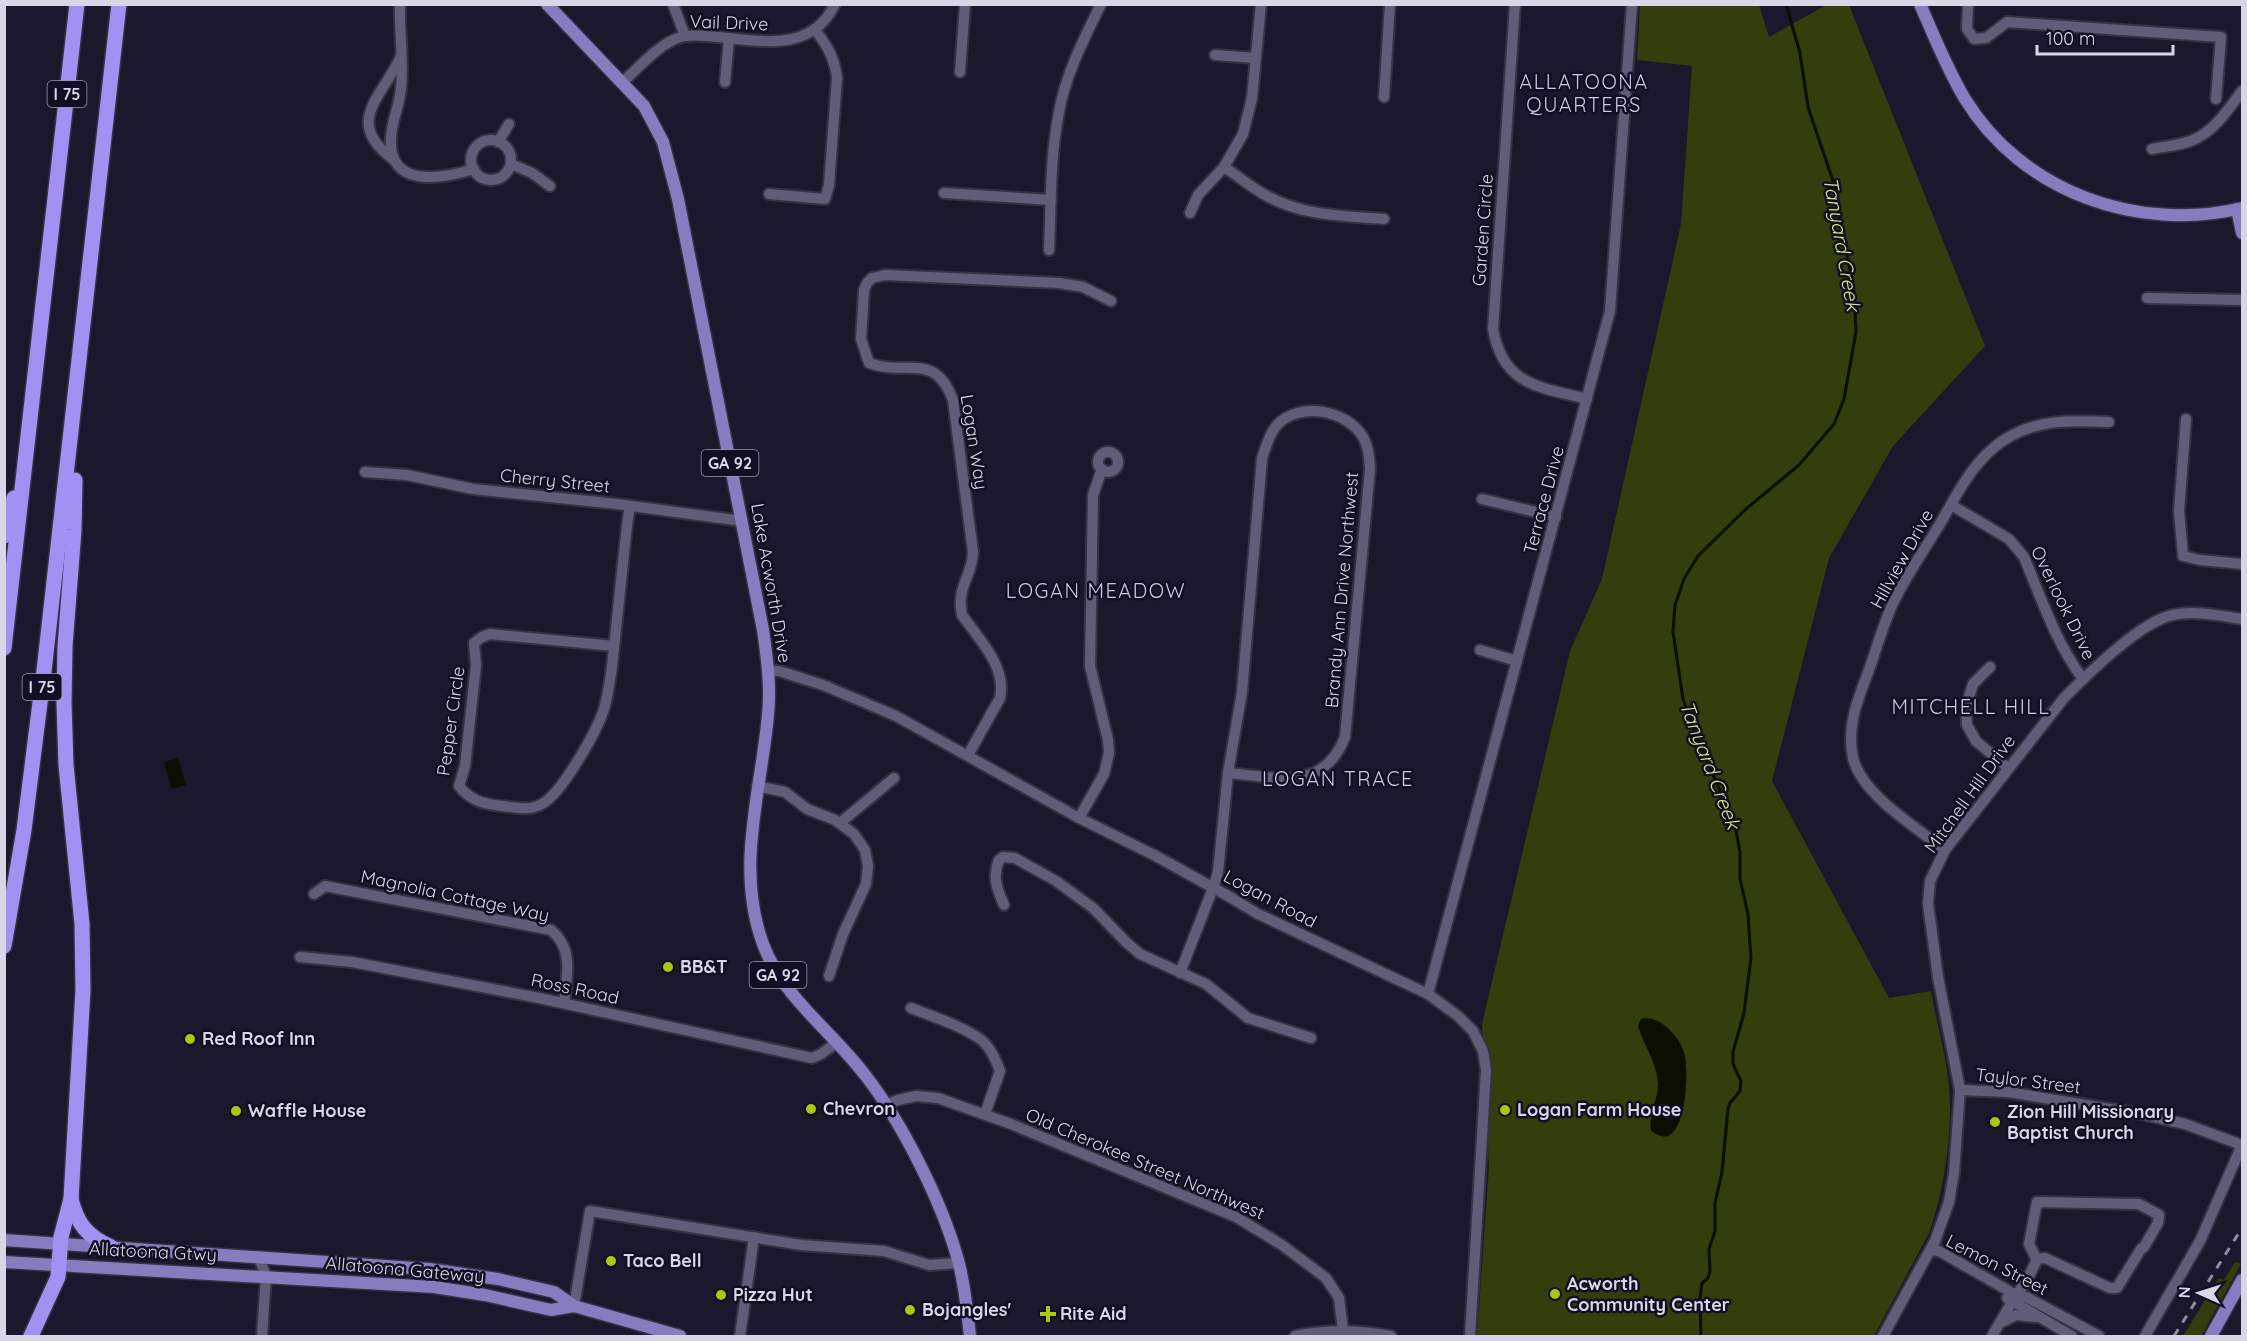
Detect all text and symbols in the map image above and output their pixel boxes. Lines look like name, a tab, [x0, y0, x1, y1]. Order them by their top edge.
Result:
street label: Vail Drive	[689, 10, 769, 35]
scale bar	[2037, 18, 2174, 56]
text: 100 m	[2046, 27, 2095, 50]
district label: ALLATOONA QUARTERS	[1519, 69, 1649, 117]
road number: I 75	[48, 81, 86, 107]
street label: Garden Circle	[1467, 173, 1498, 287]
water label: Tanyard Creek	[1818, 175, 1867, 315]
street label: Logan Way	[956, 393, 993, 491]
street label: Terrace Drive	[1518, 443, 1569, 557]
road number: GA 92	[702, 450, 758, 476]
street label: Cherry Street	[499, 463, 611, 498]
street label: Brandy Ann Drive Northwest	[1320, 471, 1363, 709]
street label: Lake Acworth Drive	[746, 501, 797, 665]
street label: Hillview Drive	[1865, 505, 1938, 612]
street label: Overlook Drive	[2026, 542, 2101, 664]
district label: LOGAN MEADOW	[1006, 578, 1186, 603]
street label: Pepper Circle	[431, 665, 470, 777]
road number: I 75	[22, 674, 62, 700]
district label: MITCHELL HILL	[1892, 694, 2050, 719]
water label: Tanyard Creek	[1674, 697, 1747, 835]
street label: Mitchell Hill Drive	[1919, 730, 2020, 858]
district label: LOGAN TRACE	[1262, 766, 1414, 791]
street label: Magnolia Cottage Way	[359, 864, 551, 927]
street label: Logan Road	[1220, 864, 1321, 933]
place label: BB&T	[680, 955, 728, 978]
marker: BB&T	[661, 960, 675, 974]
road number: GA 92	[750, 962, 806, 988]
street label: Ross Road	[529, 968, 621, 1009]
place label: Red Roof Inn	[202, 1027, 315, 1050]
marker: Red Roof Inn	[183, 1032, 197, 1046]
street label: Taylor Street	[1974, 1063, 2082, 1098]
place label: Chevron	[823, 1097, 895, 1120]
place label: Logan Farm House	[1517, 1098, 1681, 1121]
place label: Waffle House	[248, 1099, 366, 1122]
place label: Zion Hill Missionary Baptist Church	[2007, 1100, 2174, 1144]
marker: Chevron	[804, 1102, 818, 1116]
street label: Old Cherokee Street Northwest	[1022, 1103, 1268, 1224]
marker: Logan Farm House	[1498, 1103, 1512, 1117]
marker: Waffle House	[229, 1104, 243, 1118]
marker: Zion Hill Missionary Baptist Church	[1988, 1115, 2002, 1129]
street label: Lemon Street	[1942, 1229, 2052, 1300]
street label: Allatoona Gtwy	[89, 1237, 218, 1266]
place label: Taco Bell	[623, 1249, 702, 1272]
street label: Allatoona Gateway	[325, 1251, 485, 1288]
marker: Taco Bell	[604, 1254, 618, 1268]
north arrow	[2169, 1263, 2229, 1323]
place label: Acworth Community Center	[1567, 1272, 1730, 1316]
place label: Pizza Hut	[733, 1283, 813, 1306]
text: N	[2174, 1286, 2194, 1299]
marker: Acworth Community Center	[1548, 1287, 1562, 1301]
marker: Pizza Hut	[714, 1288, 728, 1302]
place label: Bojangles'	[922, 1298, 1011, 1321]
place label: Rite Aid	[1060, 1302, 1127, 1325]
marker: Bojangles'	[903, 1303, 917, 1317]
marker: Rite Aid	[1041, 1307, 1055, 1321]

